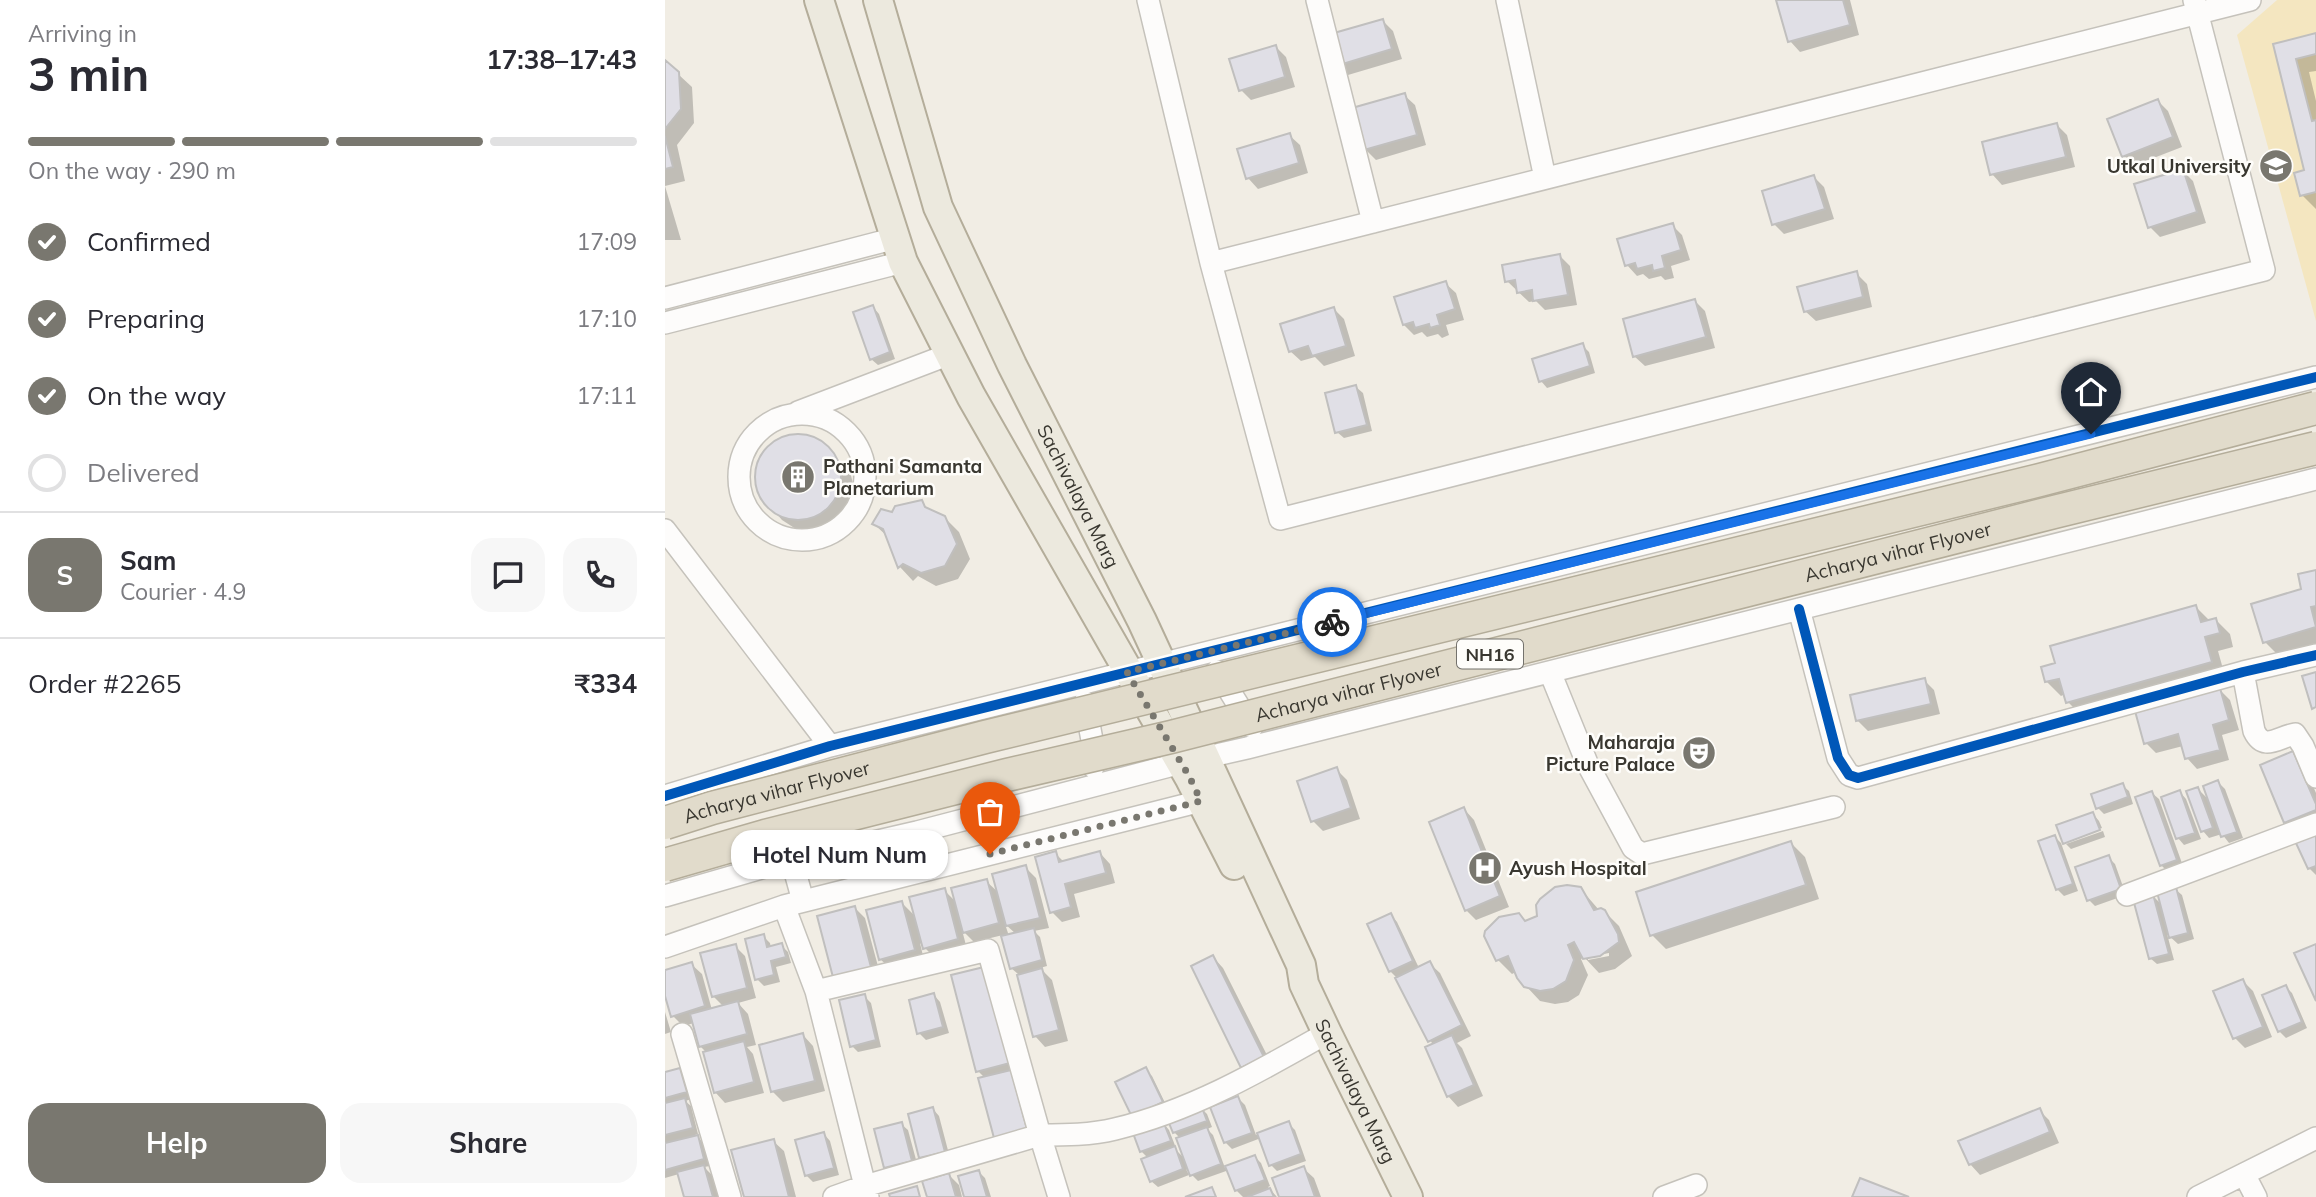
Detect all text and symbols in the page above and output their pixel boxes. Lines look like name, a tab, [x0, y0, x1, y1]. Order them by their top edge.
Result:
text: Arriving in	[28, 19, 137, 48]
text: 17:38–17:43	[486, 43, 637, 76]
text: 3 min	[28, 45, 149, 103]
school or university icon: Utkal University	[2257, 147, 2295, 185]
place label: Utkal University	[2107, 154, 2252, 178]
text: On the way · 290 m	[28, 156, 236, 185]
icon: check	[28, 223, 66, 261]
text: Confirmed	[87, 225, 211, 258]
text: 17:09	[577, 227, 637, 256]
icon: check	[28, 300, 66, 338]
text: Preparing	[87, 302, 205, 335]
text: 17:10	[577, 304, 637, 333]
pin	[2061, 362, 2121, 434]
icon: home	[2072, 373, 2110, 411]
icon: check	[28, 377, 66, 415]
text: On the way	[87, 379, 226, 412]
text: 17:11	[577, 381, 637, 410]
street label: Sachivalaya Marg	[1032, 420, 1125, 572]
place label: Pathani Samanta Planetarium	[823, 454, 982, 500]
text: Delivered	[87, 456, 200, 489]
building icon: Pathani Samanta Planetarium	[779, 458, 817, 496]
street label: Acharya vihar Flyover	[1802, 516, 1994, 587]
button: chat	[471, 538, 545, 612]
button: phone	[563, 538, 637, 612]
text: Sam	[120, 544, 176, 577]
text: S	[57, 559, 73, 592]
text: Courier · 4.9	[120, 577, 246, 606]
courier	[1297, 587, 1367, 657]
icon: bike	[1313, 603, 1351, 641]
road number: NH16	[1457, 640, 1523, 668]
street label: Acharya vihar Flyover	[1252, 657, 1444, 727]
text: Order #2265	[28, 667, 181, 700]
text: ₹334	[575, 667, 637, 700]
place label: Maharaja Picture Palace	[1546, 730, 1675, 776]
theatre icon: Maharaja Picture Palace	[1680, 734, 1718, 772]
street label: Acharya vihar Flyover	[681, 755, 872, 828]
pin	[960, 782, 1020, 854]
icon: bag	[971, 793, 1009, 831]
callout: Hotel Num Num	[731, 830, 948, 878]
text: Hotel Num Num	[752, 840, 927, 869]
hospital icon: Ayush Hospital	[1466, 849, 1504, 887]
place label: Ayush Hospital	[1509, 856, 1647, 880]
street label: Sachivalaya Marg	[1310, 1015, 1401, 1167]
button: Help	[28, 1103, 326, 1183]
button: Share	[340, 1103, 637, 1183]

